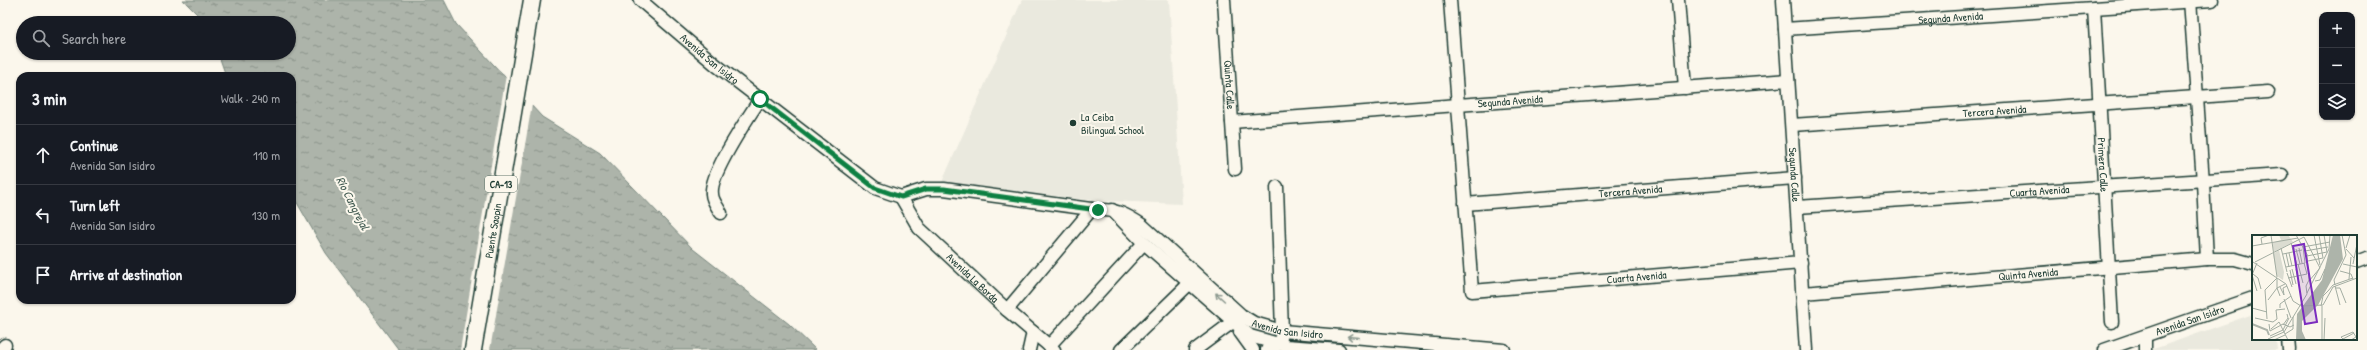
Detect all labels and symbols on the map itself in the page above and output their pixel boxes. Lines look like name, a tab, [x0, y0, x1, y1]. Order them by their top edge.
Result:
street label: Segunda Avenida	[1918, 9, 1984, 27]
street label: Avenida San Isidro	[677, 30, 742, 87]
street label: Quinta Calle	[1221, 60, 1238, 110]
route start	[751, 90, 769, 108]
street label: Segunda Avenida	[1477, 91, 1544, 110]
street label: Tercera Avenida	[1962, 102, 2028, 120]
place label: La Ceiba Bilingual School	[1081, 110, 1144, 137]
marker: La Ceiba Bilingual School	[1068, 118, 1078, 128]
street label: Primera Calle	[2094, 137, 2112, 193]
street label: Segunda Calle	[1786, 147, 1803, 203]
water label: Río Cangrejal	[332, 173, 374, 233]
road number: CA-13	[485, 176, 517, 192]
street label: Tercera Avenida	[1598, 181, 1664, 200]
street label: Cuarta Avenida	[2009, 182, 2070, 200]
route end	[1089, 201, 1107, 219]
street label: Puente Saopin	[482, 202, 505, 259]
inset map	[2252, 235, 2357, 340]
street label: Avenida La Borda	[943, 250, 1002, 306]
street label: Quinta Avenida	[1998, 265, 2059, 284]
street label: Cuarta Avenida	[1606, 267, 1668, 287]
one-way arrow	[1215, 292, 1225, 301]
street label: Avenida San Isidro	[2154, 301, 2227, 338]
street label: Avenida San Isidro	[1250, 316, 1324, 342]
one-way arrow	[1347, 333, 1360, 341]

